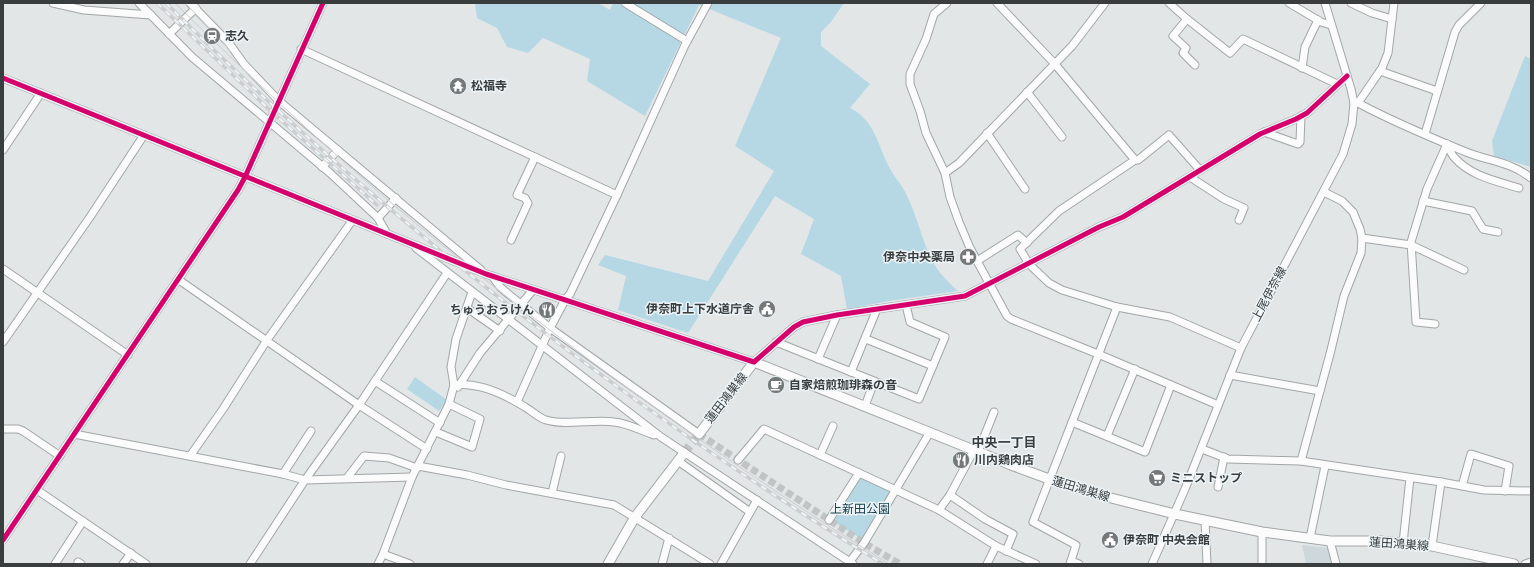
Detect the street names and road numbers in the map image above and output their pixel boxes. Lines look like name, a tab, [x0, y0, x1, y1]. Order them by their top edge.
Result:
street label: 上尾伊奈線	[1249, 264, 1289, 324]
street label: 蓮田鴻巣線	[702, 370, 750, 426]
street label: 蓮田鴻巣線	[1050, 474, 1112, 504]
street label: 蓮田鴻巣線	[1369, 535, 1429, 553]

